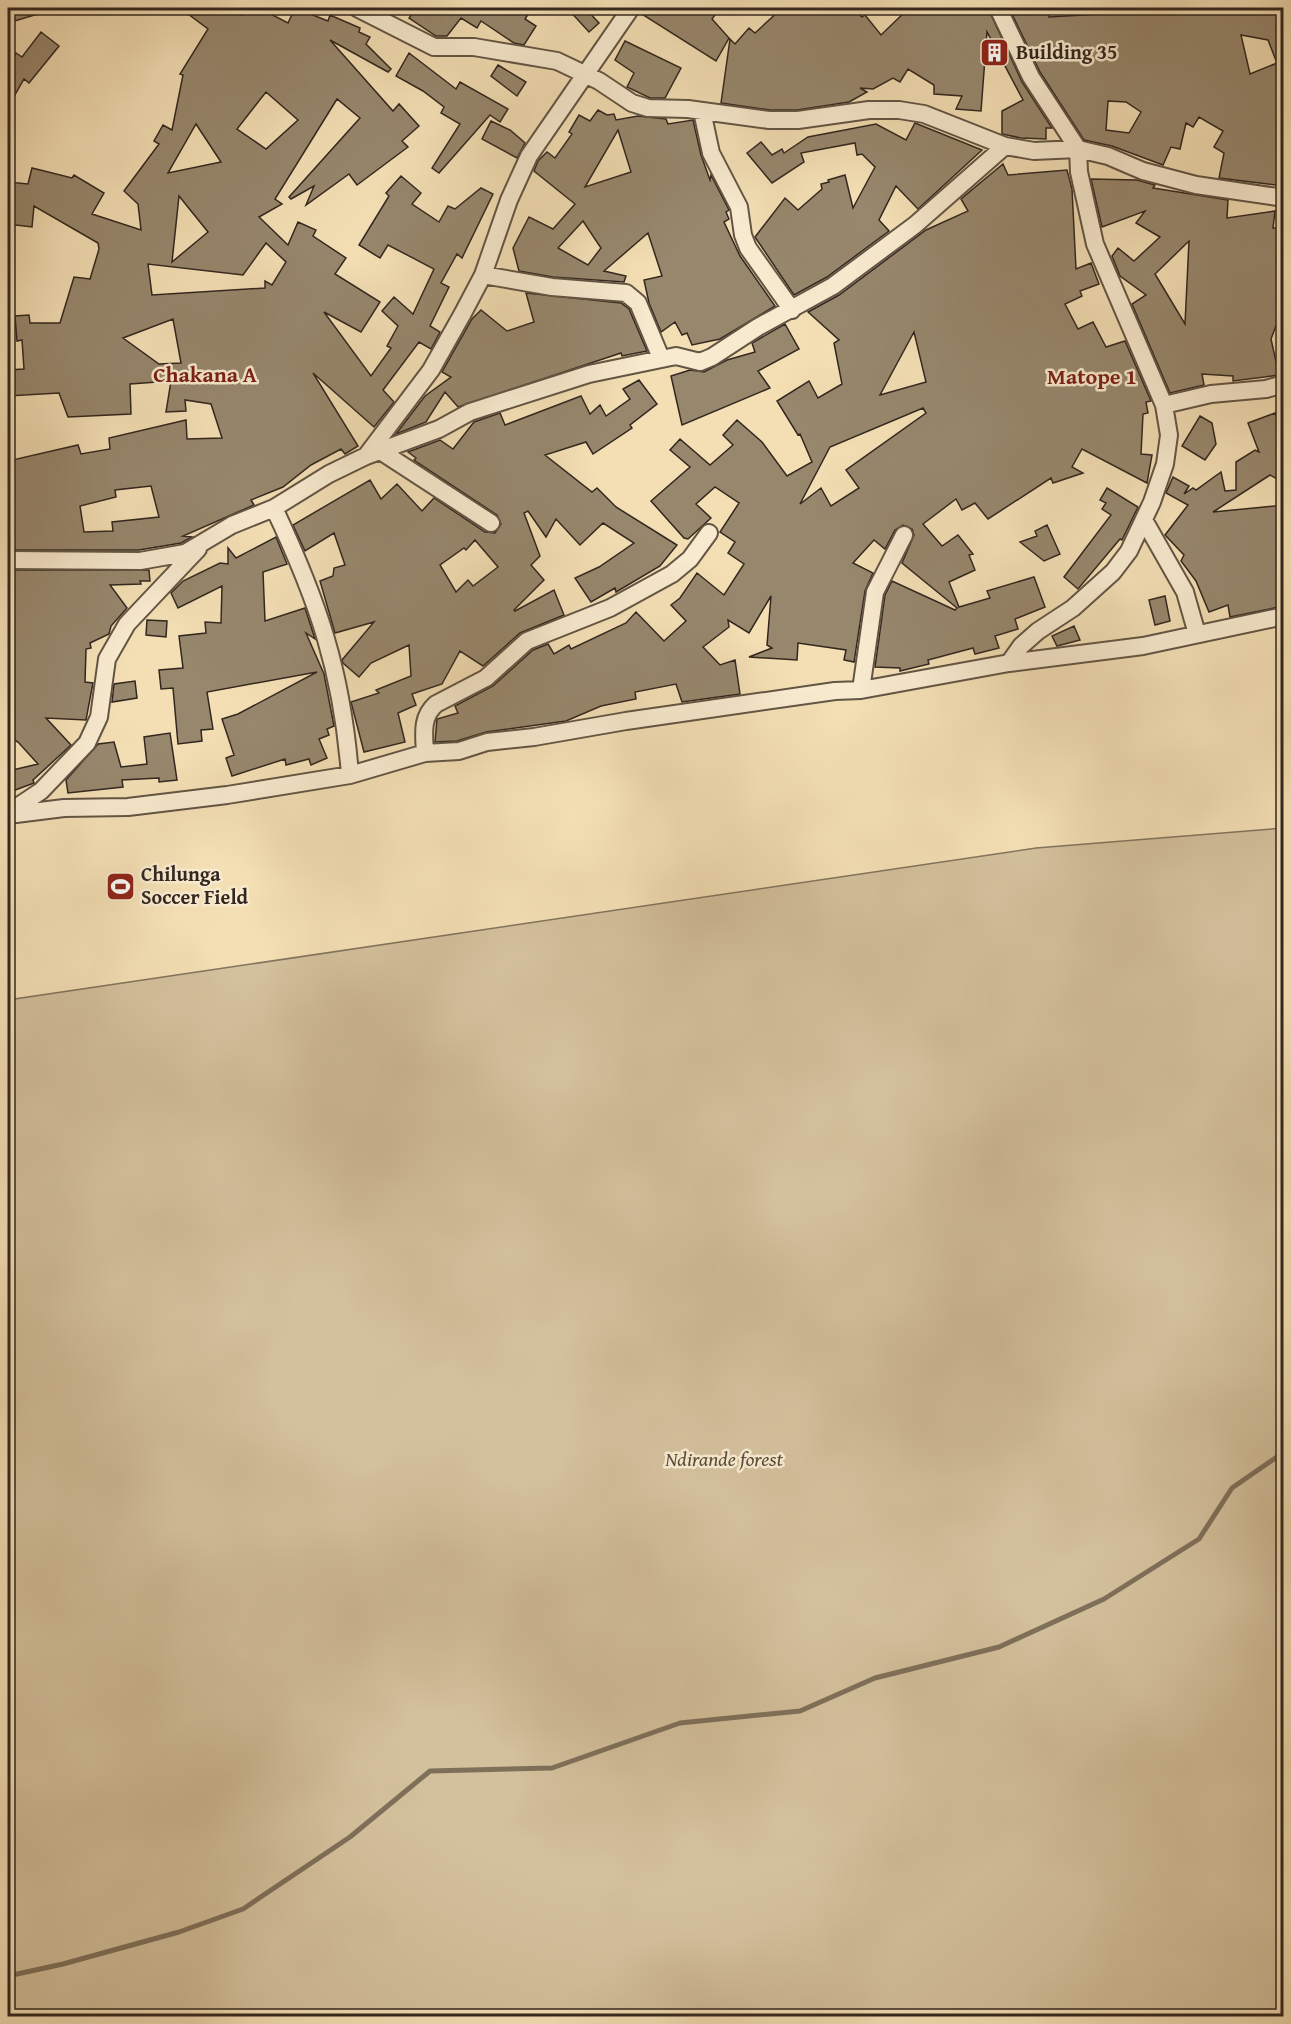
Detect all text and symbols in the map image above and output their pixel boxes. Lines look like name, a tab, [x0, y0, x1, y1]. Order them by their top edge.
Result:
building icon: Building 35	[979, 36, 1011, 68]
place label: Building 35	[1016, 37, 1117, 66]
district label: Chakana A	[153, 358, 257, 390]
district label: Matope 1	[1047, 360, 1137, 392]
place label: Chilunga Soccer Field	[141, 859, 249, 911]
sports icon: Chilunga Soccer Field	[104, 870, 136, 902]
park label: Ndirande forest	[664, 1444, 784, 1473]

